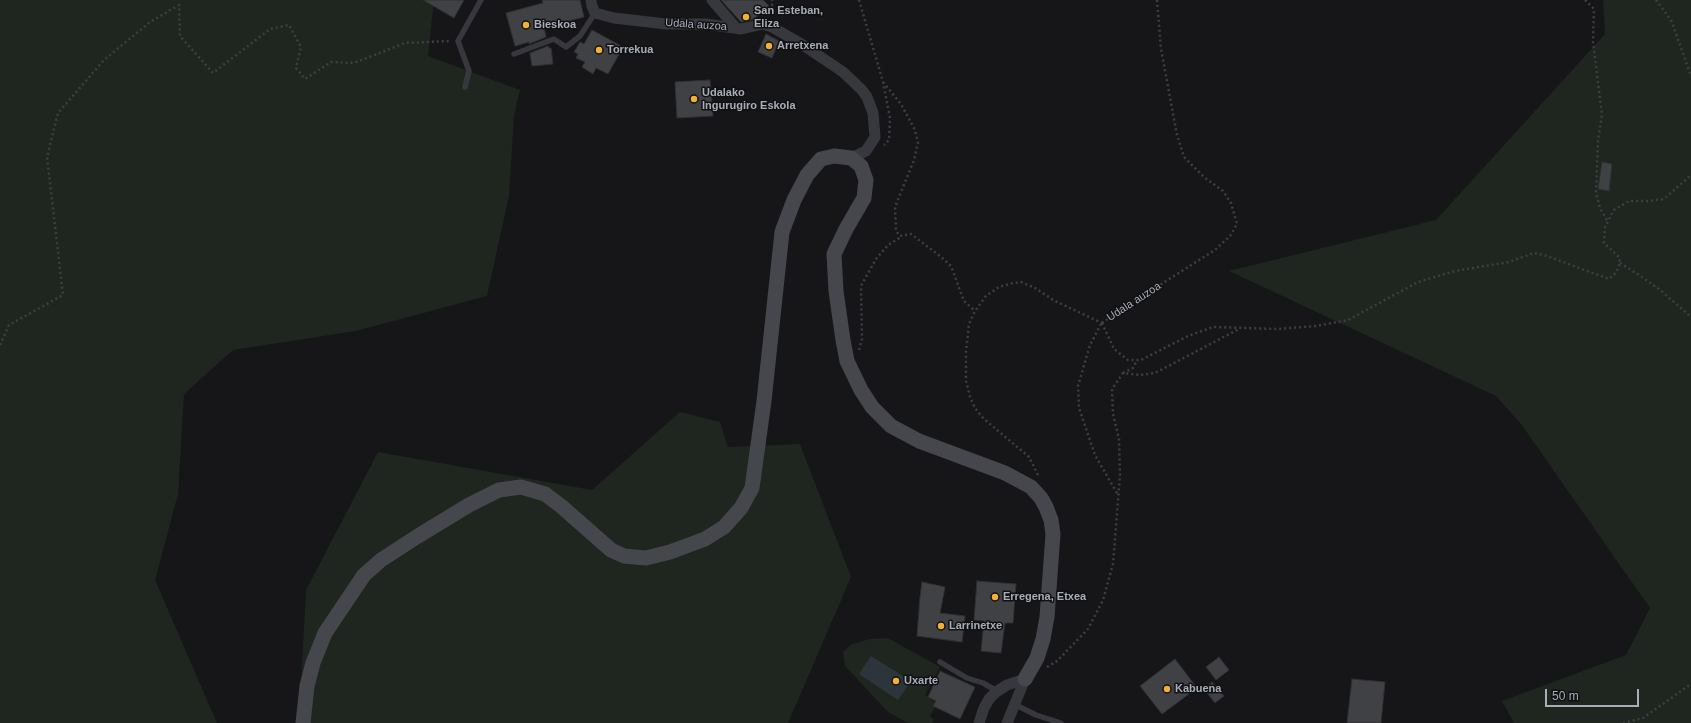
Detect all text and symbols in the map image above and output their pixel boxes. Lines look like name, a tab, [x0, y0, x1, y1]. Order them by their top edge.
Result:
place label: San Esteban, Eliza	[754, 4, 823, 30]
marker: San Esteban, Eliza	[741, 12, 751, 22]
street label: Udala auzoa	[665, 16, 727, 34]
place label: Bieskoa	[534, 18, 576, 32]
marker: Bieskoa	[521, 20, 531, 30]
place label: Arretxena	[777, 39, 828, 53]
marker: Arretxena	[764, 41, 774, 51]
place label: Torrekua	[607, 43, 653, 57]
marker: Torrekua	[594, 45, 604, 55]
place label: Udalako Ingurugiro Eskola	[702, 86, 796, 112]
marker: Udalako Ingurugiro Eskola	[689, 94, 699, 104]
street label: Udala auzoa	[1105, 280, 1163, 324]
place label: Erregena, Etxea	[1003, 590, 1086, 604]
marker: Erregena, Etxea	[990, 592, 1000, 602]
place label: Larrinetxe	[949, 619, 1002, 633]
marker: Larrinetxe	[936, 621, 946, 631]
place label: Uxarte	[904, 674, 938, 688]
marker: Uxarte	[891, 676, 901, 686]
scale bar	[1547, 681, 1641, 707]
place label: Kabuena	[1175, 682, 1221, 696]
marker: Kabuena	[1162, 684, 1172, 694]
text: 50 m	[1552, 689, 1579, 703]

